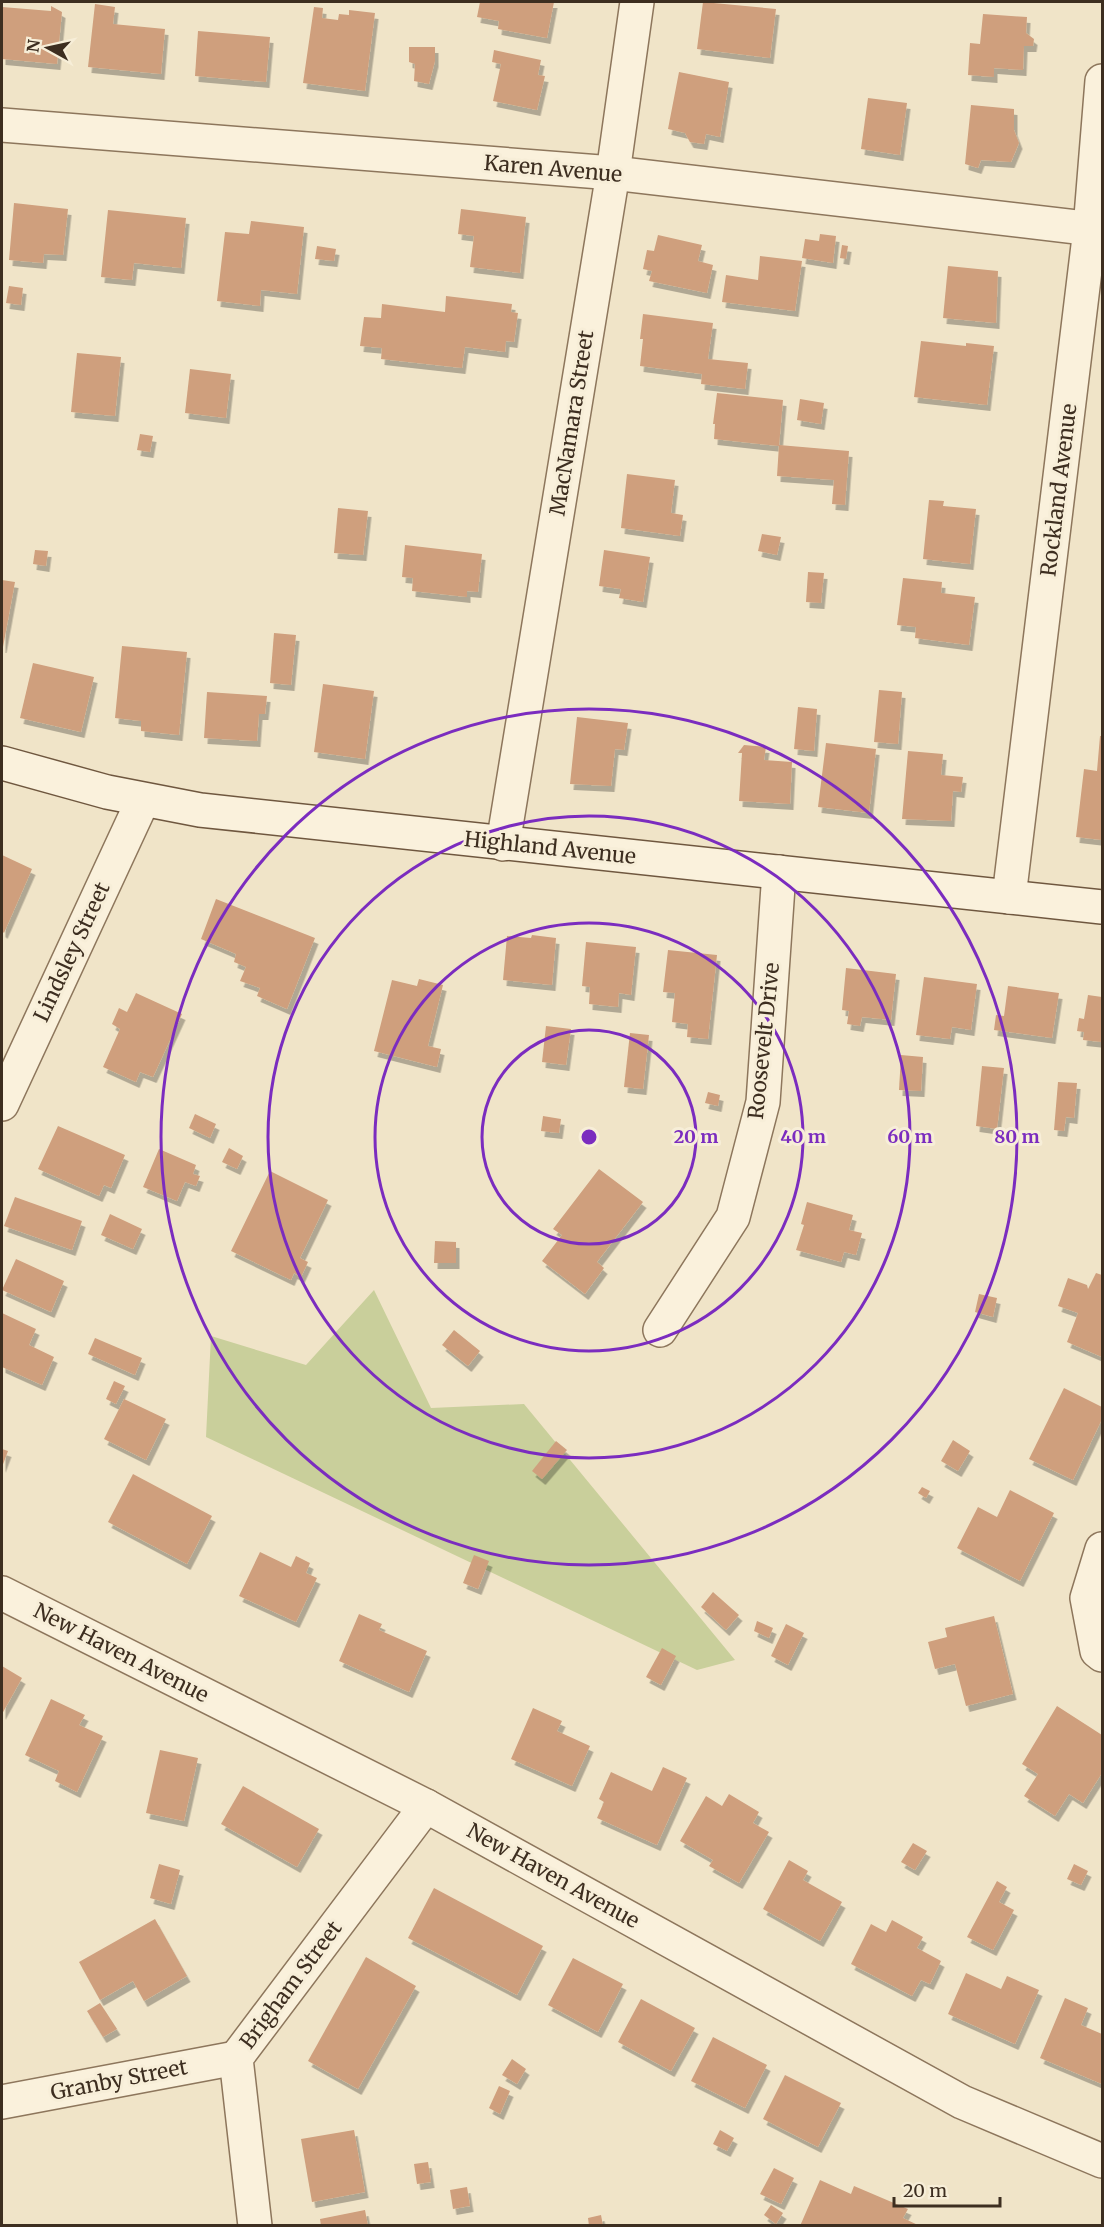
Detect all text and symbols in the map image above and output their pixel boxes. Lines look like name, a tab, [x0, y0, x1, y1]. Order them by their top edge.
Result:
north arrow	[18, 18, 78, 78]
text: N	[22, 38, 44, 54]
street label: Karen Avenue	[483, 149, 623, 188]
street label: MacNamara Street	[544, 328, 599, 518]
street label: Rockland Avenue	[1035, 402, 1083, 578]
street label: Highland Avenue	[463, 825, 637, 870]
street label: Lindsley Street	[27, 878, 116, 1026]
street label: Roosevelt Drive	[742, 961, 785, 1121]
text: 20 m	[674, 1125, 718, 1148]
text: 40 m	[780, 1125, 826, 1148]
text: 60 m	[887, 1125, 933, 1148]
text: 80 m	[994, 1125, 1040, 1148]
centre of rings	[579, 1127, 599, 1147]
street label: New Haven Avenue	[29, 1597, 213, 1708]
street label: New Haven Avenue	[462, 1817, 644, 1934]
street label: Brigham Street	[234, 1915, 348, 2054]
street label: Granby Street	[48, 2053, 190, 2106]
scale bar	[894, 2170, 1000, 2208]
text: 20 m	[903, 2179, 947, 2202]

